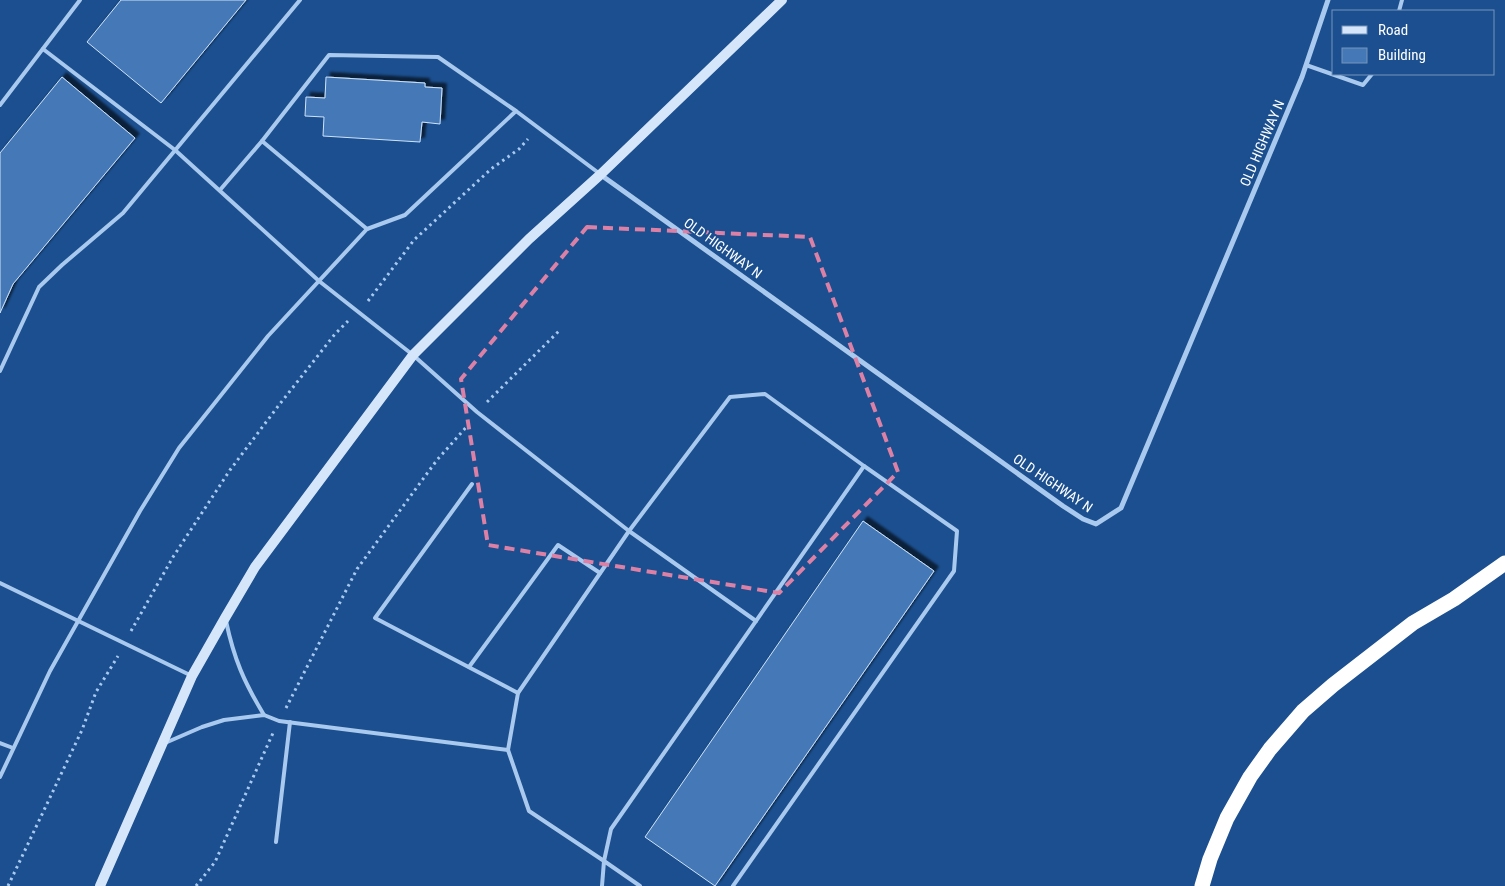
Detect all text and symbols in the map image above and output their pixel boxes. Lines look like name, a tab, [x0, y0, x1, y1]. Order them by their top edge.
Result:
legend	[1332, 10, 1495, 75]
text: Road	[1378, 21, 1408, 39]
text: Building	[1378, 46, 1426, 64]
street label: OLD HIGHWAY N	[1237, 97, 1287, 189]
street label: OLD HIGHWAY N	[681, 214, 765, 282]
street label: OLD HIGHWAY N	[1010, 451, 1096, 515]

